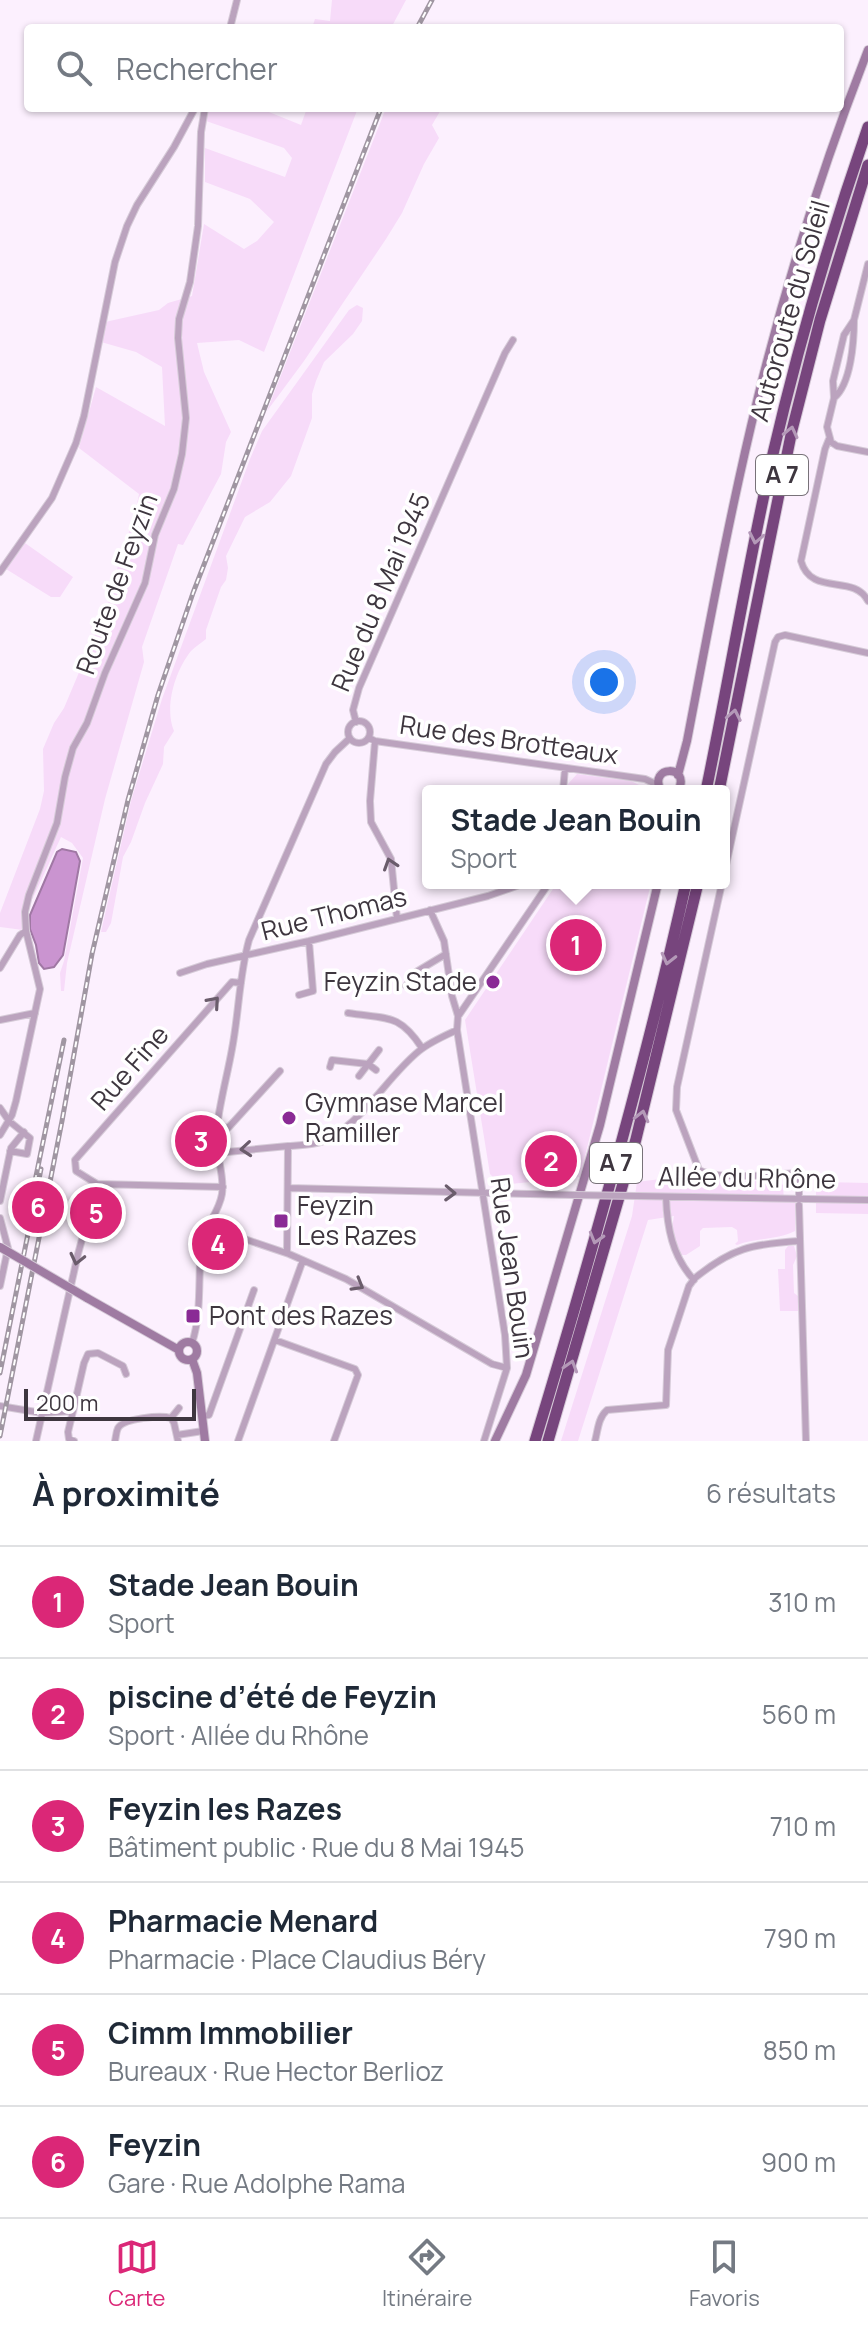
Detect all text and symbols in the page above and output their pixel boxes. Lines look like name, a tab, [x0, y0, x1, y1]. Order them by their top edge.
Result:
search box	[24, 24, 844, 112]
icon: search	[52, 46, 96, 90]
text: Rechercher	[116, 48, 278, 89]
street label: Autoroute du Soleil	[740, 196, 838, 425]
one-way arrow	[782, 426, 799, 440]
road number: A 7	[756, 455, 808, 495]
street label: Rue du 8 Mai 1945	[322, 487, 438, 697]
street label: Route de Feyzin	[67, 488, 165, 679]
one-way arrow	[748, 531, 765, 545]
your location	[584, 662, 624, 702]
street label: Rue des Brotteaux	[398, 706, 621, 772]
one-way arrow	[725, 708, 742, 722]
popup	[422, 785, 730, 889]
text: Stade Jean Bouin	[451, 799, 701, 840]
text: Sport	[451, 840, 517, 876]
one-way arrow	[383, 858, 399, 871]
street label: Rue Thomas	[257, 878, 410, 948]
pin: 1	[550, 915, 602, 975]
one-way arrow	[660, 952, 677, 965]
place label: Feyzin Stade	[324, 963, 477, 999]
marker: Feyzin Stade	[484, 973, 502, 991]
one-way arrow	[204, 997, 219, 1012]
street label: Rue Fine	[82, 1017, 176, 1118]
place label: Gymnase Marcel Ramiller	[305, 1084, 504, 1150]
marker: Gymnase Marcel Ramiller	[280, 1109, 298, 1127]
one-way arrow	[632, 1110, 649, 1124]
pin: 3	[175, 1111, 227, 1171]
pin: 2	[525, 1131, 577, 1191]
one-way arrow	[239, 1140, 252, 1157]
road number: A 7	[590, 1143, 642, 1183]
street label: Allée du Rhône	[658, 1157, 836, 1197]
street label: Rue Jean Bouin	[482, 1175, 544, 1361]
pin: 6	[12, 1177, 64, 1237]
pin: 5	[70, 1183, 122, 1243]
one-way arrow	[444, 1184, 457, 1201]
place label: Feyzin Les Razes	[297, 1187, 417, 1253]
marker: Feyzin Les Razes	[272, 1212, 290, 1230]
pin: 4	[192, 1214, 244, 1274]
one-way arrow	[588, 1230, 605, 1244]
one-way arrow	[70, 1252, 87, 1266]
one-way arrow	[349, 1275, 364, 1291]
place label: Pont des Razes	[209, 1297, 393, 1333]
marker: Pont des Razes	[184, 1307, 202, 1325]
one-way arrow	[562, 1360, 578, 1374]
scale bar	[24, 1385, 196, 1421]
text: 200 m	[36, 1388, 98, 1418]
text: À proximité	[32, 1470, 220, 1516]
text: 6 résultats	[706, 1475, 836, 1511]
text: Stade Jean Bouin	[108, 1564, 359, 1605]
text: 1	[52, 1584, 64, 1620]
text: 310 m	[768, 1584, 836, 1620]
text: Sport	[108, 1605, 175, 1641]
text: piscine d’été de Feyzin	[108, 1676, 437, 1717]
text: 2	[50, 1696, 66, 1732]
text: 560 m	[762, 1696, 836, 1732]
text: Sport · Allée du Rhône	[108, 1717, 369, 1753]
text: Feyzin les Razes	[108, 1788, 342, 1829]
text: 3	[50, 1808, 66, 1844]
text: 710 m	[770, 1808, 836, 1844]
text: Bâtiment public · Rue du 8 Mai 1945	[108, 1829, 525, 1865]
text: Pharmacie Menard	[108, 1900, 378, 1941]
text: 4	[50, 1920, 66, 1956]
text: 790 m	[764, 1920, 836, 1956]
text: Pharmacie · Place Claudius Béry	[108, 1941, 486, 1977]
text: Cimm Immobilier	[108, 2012, 353, 2053]
text: 5	[50, 2032, 66, 2068]
text: 850 m	[763, 2032, 836, 2068]
text: Bureaux · Rue Hector Berlioz	[108, 2053, 444, 2089]
text: Feyzin	[108, 2124, 201, 2165]
text: 6	[50, 2144, 66, 2180]
text: 900 m	[761, 2144, 836, 2180]
text: Gare · Rue Adolphe Rama	[108, 2165, 406, 2201]
tab: Carte	[108, 2235, 165, 2313]
tab: Itinéraire	[382, 2235, 472, 2313]
tab: Favoris	[689, 2235, 760, 2313]

